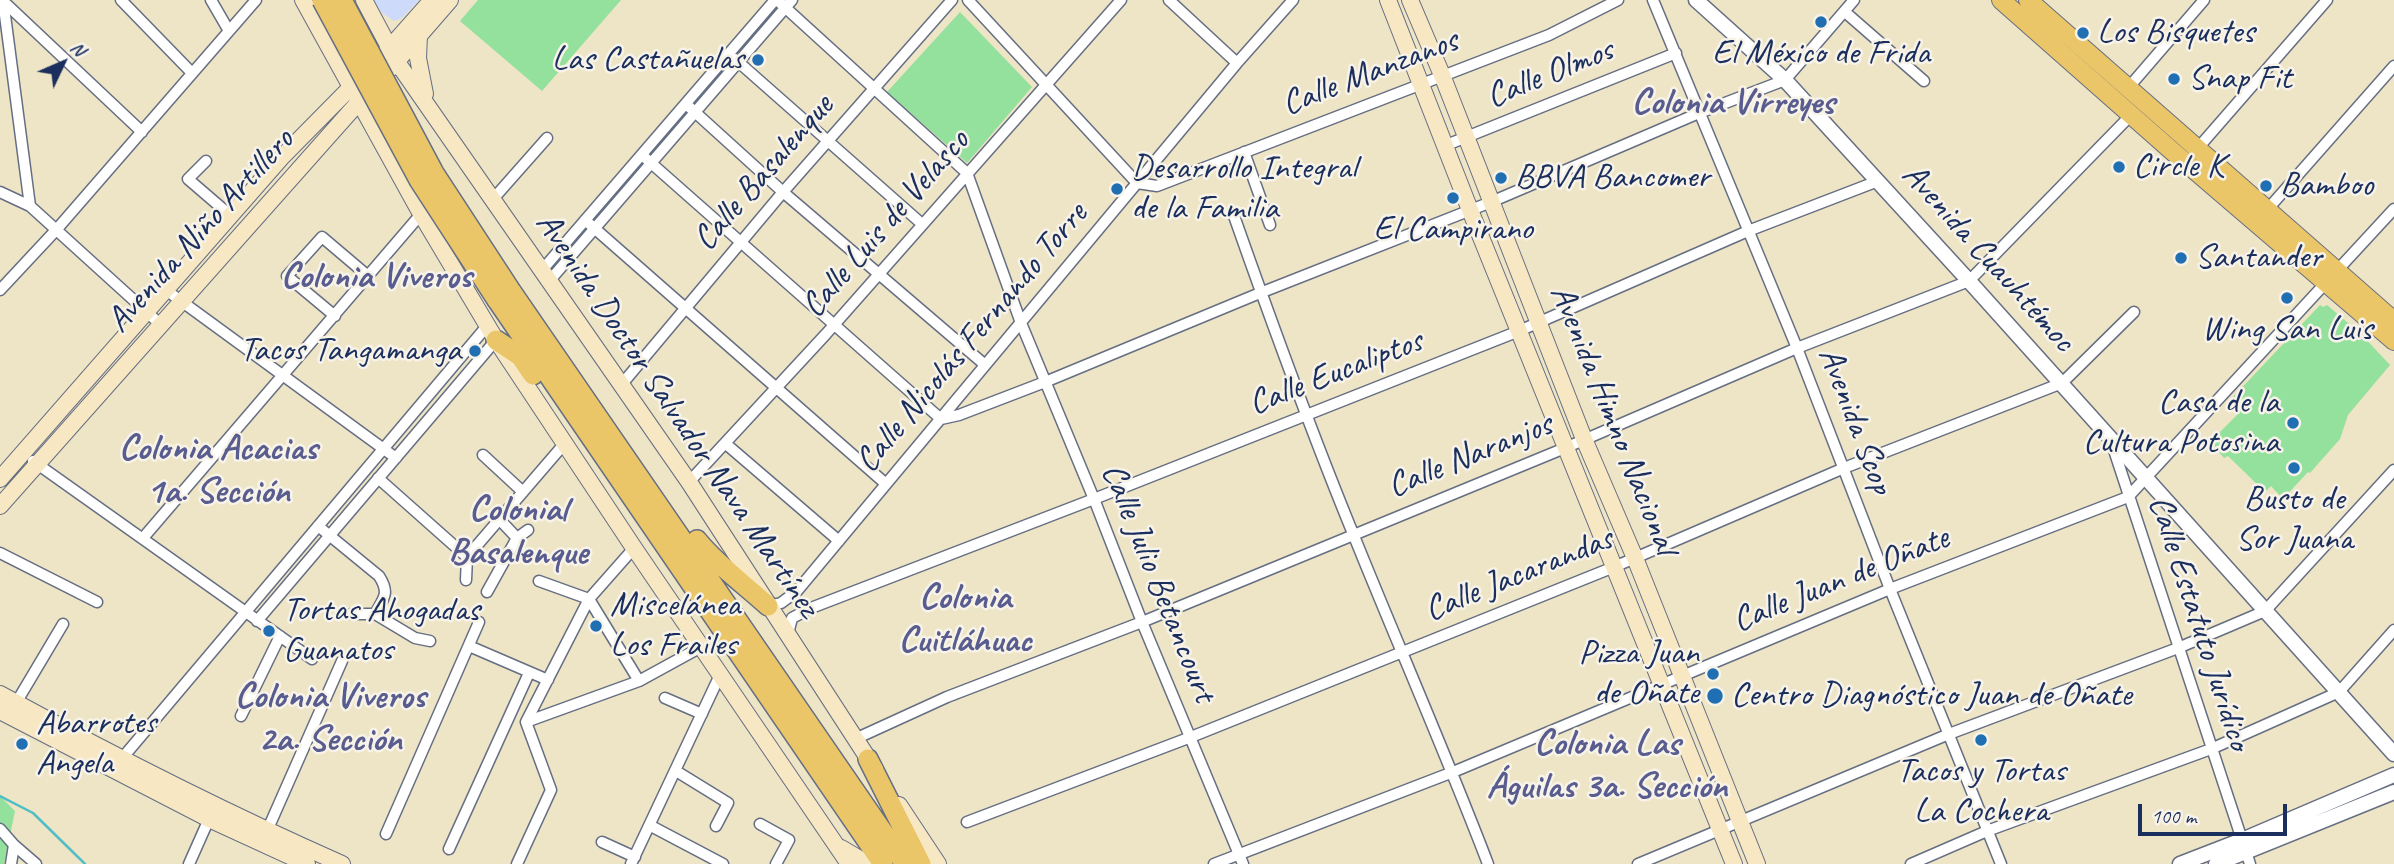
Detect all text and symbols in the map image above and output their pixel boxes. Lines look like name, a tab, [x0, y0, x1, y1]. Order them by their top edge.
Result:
place label: Los Bisquetes	[2097, 12, 2254, 54]
marker: El México de Frida	[1813, 14, 1829, 30]
street label: Calle Manzanos	[1276, 20, 1464, 126]
marker: Los Bisquetes	[2075, 25, 2091, 41]
north arrow	[28, 28, 98, 98]
street label: Calle Olmos	[1480, 30, 1620, 118]
place label: El México de Frida	[1712, 33, 1930, 75]
text: N	[65, 36, 91, 61]
place label: Las Castañuelas	[552, 39, 744, 81]
marker: Las Castañuelas	[750, 52, 766, 68]
place label: Snap Fit	[2188, 58, 2291, 100]
marker: Snap Fit	[2166, 71, 2182, 87]
district label: Colonia Virreyes	[1631, 81, 1835, 125]
street label: Calle Basalenque	[685, 86, 843, 260]
street label: Avenida Niño Artillero	[98, 120, 304, 342]
street label: Calle Luis de Velasco	[793, 121, 979, 327]
place label: Circle K	[2133, 146, 2224, 188]
place label: Desarrollo Integral de la Familia	[1131, 148, 1356, 230]
street label: Avenida Cuauhtémoc	[1892, 155, 2084, 361]
place label: BBVA Bancomer	[1515, 157, 1710, 199]
marker: Circle K	[2111, 159, 2127, 175]
place label: Bamboo	[2280, 165, 2373, 207]
marker: BBVA Bancomer	[1493, 170, 1509, 186]
marker: Bamboo	[2258, 178, 2274, 194]
marker: Desarrollo Integral de la Familia	[1109, 181, 1125, 197]
marker: El Campirano	[1445, 190, 1461, 206]
street label: Calle Nicolás Fernando Torre	[847, 195, 1097, 481]
street label: Avenida Doctor Salvador Nava Martínez	[526, 205, 828, 625]
place label: El Campirano	[1373, 209, 1533, 251]
place label: Santander	[2195, 237, 2322, 279]
marker: Santander	[2173, 250, 2189, 266]
district label: Colonia Viveros	[281, 255, 471, 299]
street label: Avenida Himno Nacional	[1540, 279, 1686, 561]
marker: Wing San Luis	[2279, 290, 2295, 306]
place label: Wing San Luis	[2202, 309, 2372, 351]
street label: Calle Eucaliptos	[1243, 321, 1429, 425]
place label: Tacos Tangamanga	[240, 330, 461, 372]
street label: Avenida Scop	[1808, 342, 1902, 500]
marker: Tacos Tangamanga	[467, 343, 483, 359]
place label: Casa de la Cultura Potosina	[2083, 382, 2279, 464]
street label: Calle Naranjos	[1382, 404, 1558, 508]
marker: Casa de la Cultura Potosina	[2285, 415, 2301, 431]
district label: Colonia Acacias 1a. Sección	[119, 427, 317, 514]
street label: Calle Julio Betancourt	[1091, 458, 1225, 708]
marker: Busto de Sor Juana	[2286, 460, 2302, 476]
place label: Busto de Sor Juana	[2235, 479, 2353, 561]
district label: Colonial Basalenque	[448, 488, 588, 575]
street label: Calle Estatuto Jurídico	[2138, 491, 2260, 755]
street label: Calle Jacarandas	[1419, 518, 1619, 632]
street label: Calle Juan de Oñate	[1727, 518, 1955, 642]
district label: Colonia Cuitláhuac	[899, 576, 1031, 663]
place label: Miscelánea Los Frailes	[610, 585, 740, 667]
place label: Tortas Ahogadas Guanatos	[283, 590, 480, 672]
marker: Miscelánea Los Frailes	[588, 618, 604, 634]
marker: Tortas Ahogadas Guanatos	[261, 623, 277, 639]
place label: Pizza Juan de Oñate	[1579, 633, 1699, 715]
marker: Pizza Juan de Oñate	[1705, 666, 1721, 682]
district label: Colonia Viveros 2a. Sección	[235, 675, 425, 762]
place label: Centro Diagnóstico Juan de Oñate	[1731, 675, 2132, 717]
marker: Centro Diagnóstico Juan de Oñate	[1705, 686, 1725, 706]
place label: Abarrotes Angela	[36, 703, 156, 785]
district label: Colonia Las Águilas 3a. Sección	[1487, 722, 1727, 809]
marker: Tacos y Tortas La Cochera	[1973, 732, 1989, 748]
marker: Abarrotes Angela	[14, 736, 30, 752]
place label: Tacos y Tortas La Cochera	[1896, 751, 2066, 833]
scale bar	[2142, 790, 2291, 834]
text: 100 m	[2151, 803, 2196, 829]

